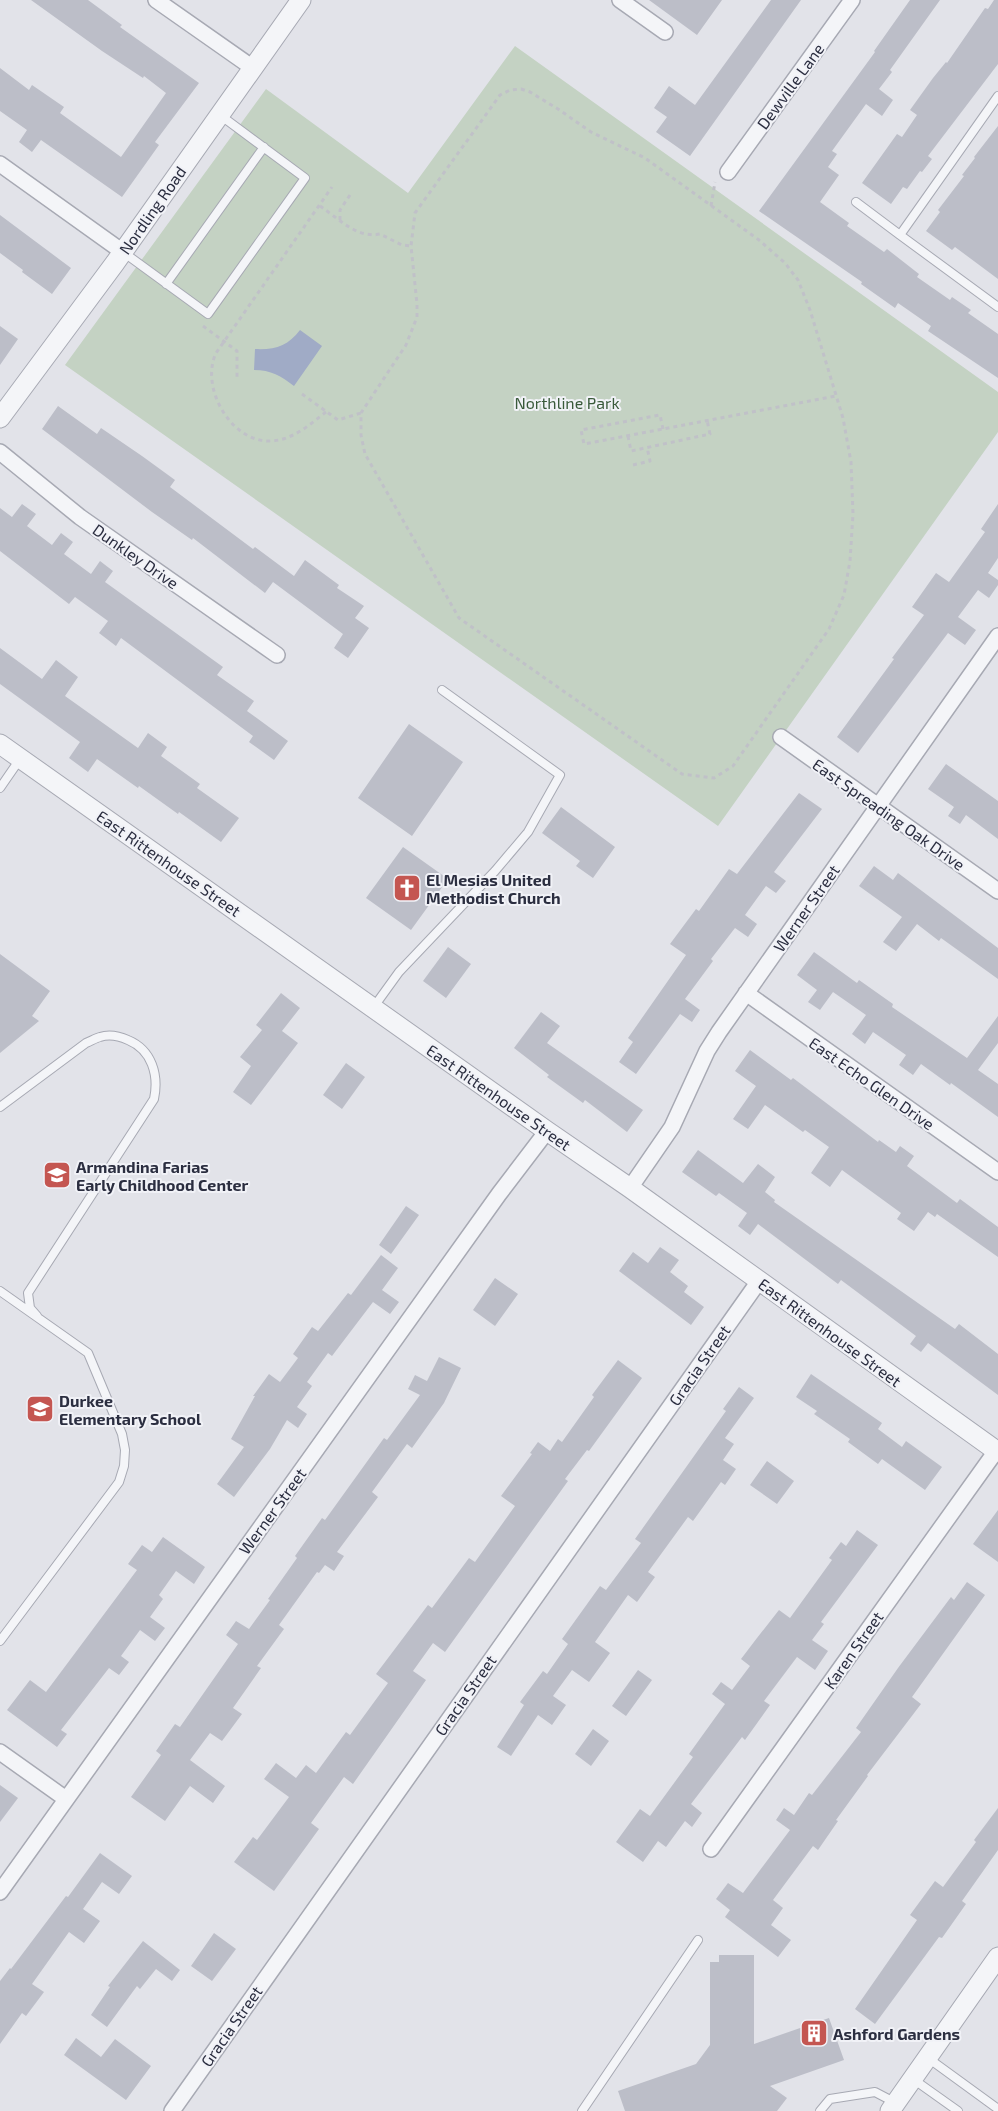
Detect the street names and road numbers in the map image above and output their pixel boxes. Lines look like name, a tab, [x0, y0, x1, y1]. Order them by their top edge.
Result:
street label: Dewville Lane	[753, 39, 827, 133]
street label: Nordling Road	[115, 162, 189, 258]
street label: Dunkley Drive	[90, 519, 182, 593]
street label: East Spreading Oak Drive	[809, 754, 969, 874]
street label: East Rittenhouse Street	[93, 806, 245, 920]
street label: Werner Street	[769, 861, 843, 955]
street label: East Echo Glen Drive	[806, 1033, 938, 1133]
street label: East Rittenhouse Street	[423, 1040, 575, 1154]
street label: East Rittenhouse Street	[755, 1274, 905, 1390]
street label: Gracia Street	[664, 1321, 734, 1409]
street label: Werner Street	[234, 1464, 310, 1558]
street label: Karen Street	[819, 1608, 887, 1692]
street label: Gracia Street	[430, 1651, 500, 1739]
street label: Gracia Street	[196, 1982, 266, 2070]

